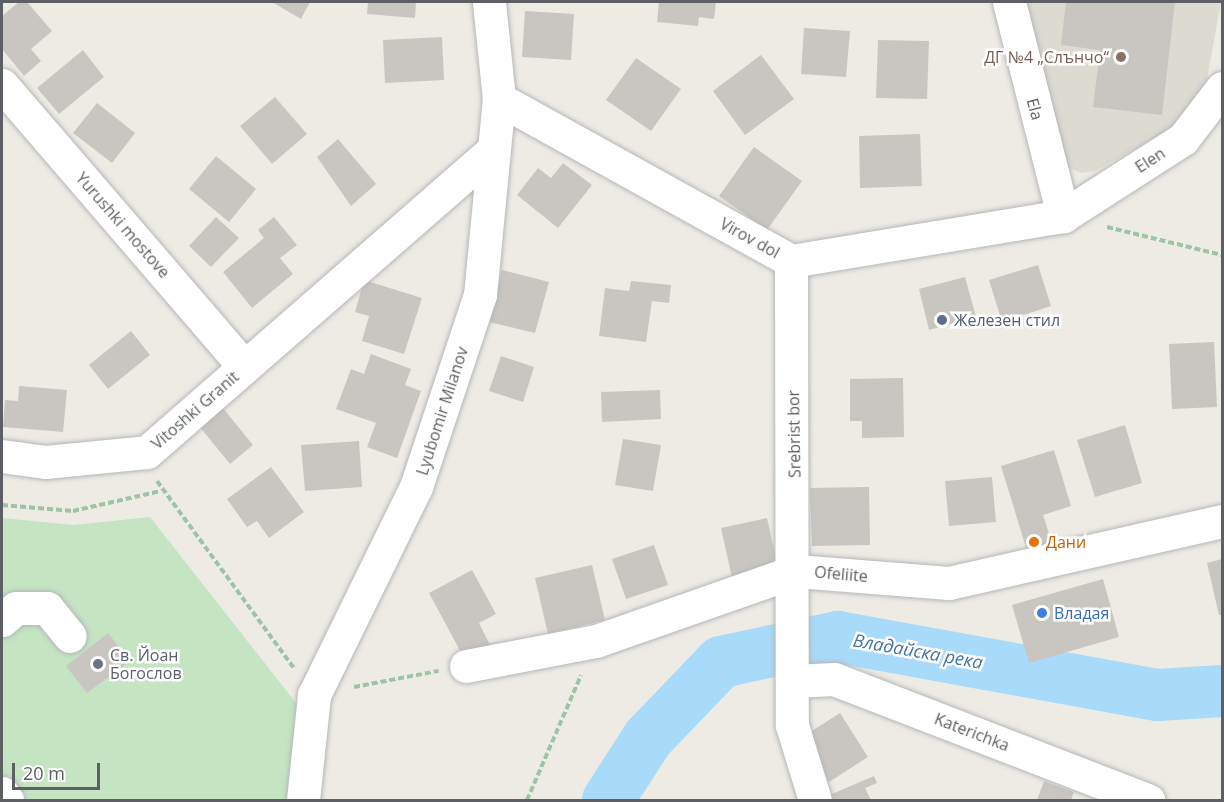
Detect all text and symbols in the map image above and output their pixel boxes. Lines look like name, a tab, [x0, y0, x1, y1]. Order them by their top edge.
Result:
place label: ДГ №4 „Слънчо“	[984, 47, 1109, 67]
marker: ДГ №4 „Слънчо“	[1114, 50, 1128, 64]
street label: Ela	[1023, 96, 1047, 122]
street label: Elen	[1131, 143, 1169, 177]
street label: Yurushki mostove	[72, 168, 174, 282]
street label: Virov dol	[717, 214, 783, 262]
place label: Железен стил	[954, 310, 1060, 330]
marker: Железен стил	[935, 313, 949, 327]
street label: Lyubomir Milanov	[412, 344, 472, 478]
street label: Vitoshki Granit	[147, 367, 243, 453]
street label: Srebrist bor	[784, 390, 804, 478]
place label: Дани	[1046, 532, 1086, 552]
marker: Дани	[1027, 535, 1041, 549]
street label: Ofeliite	[813, 562, 869, 586]
place label: Владая	[1054, 603, 1109, 623]
marker: Владая	[1035, 606, 1049, 620]
water label: Владайска река	[852, 629, 984, 673]
place label: Св. Йоан Богослов	[110, 645, 182, 683]
marker: Св. Йоан Богослов	[91, 657, 105, 671]
street label: Katerichka	[932, 709, 1012, 755]
scale bar	[15, 751, 104, 789]
text: 20 m	[23, 761, 65, 785]

